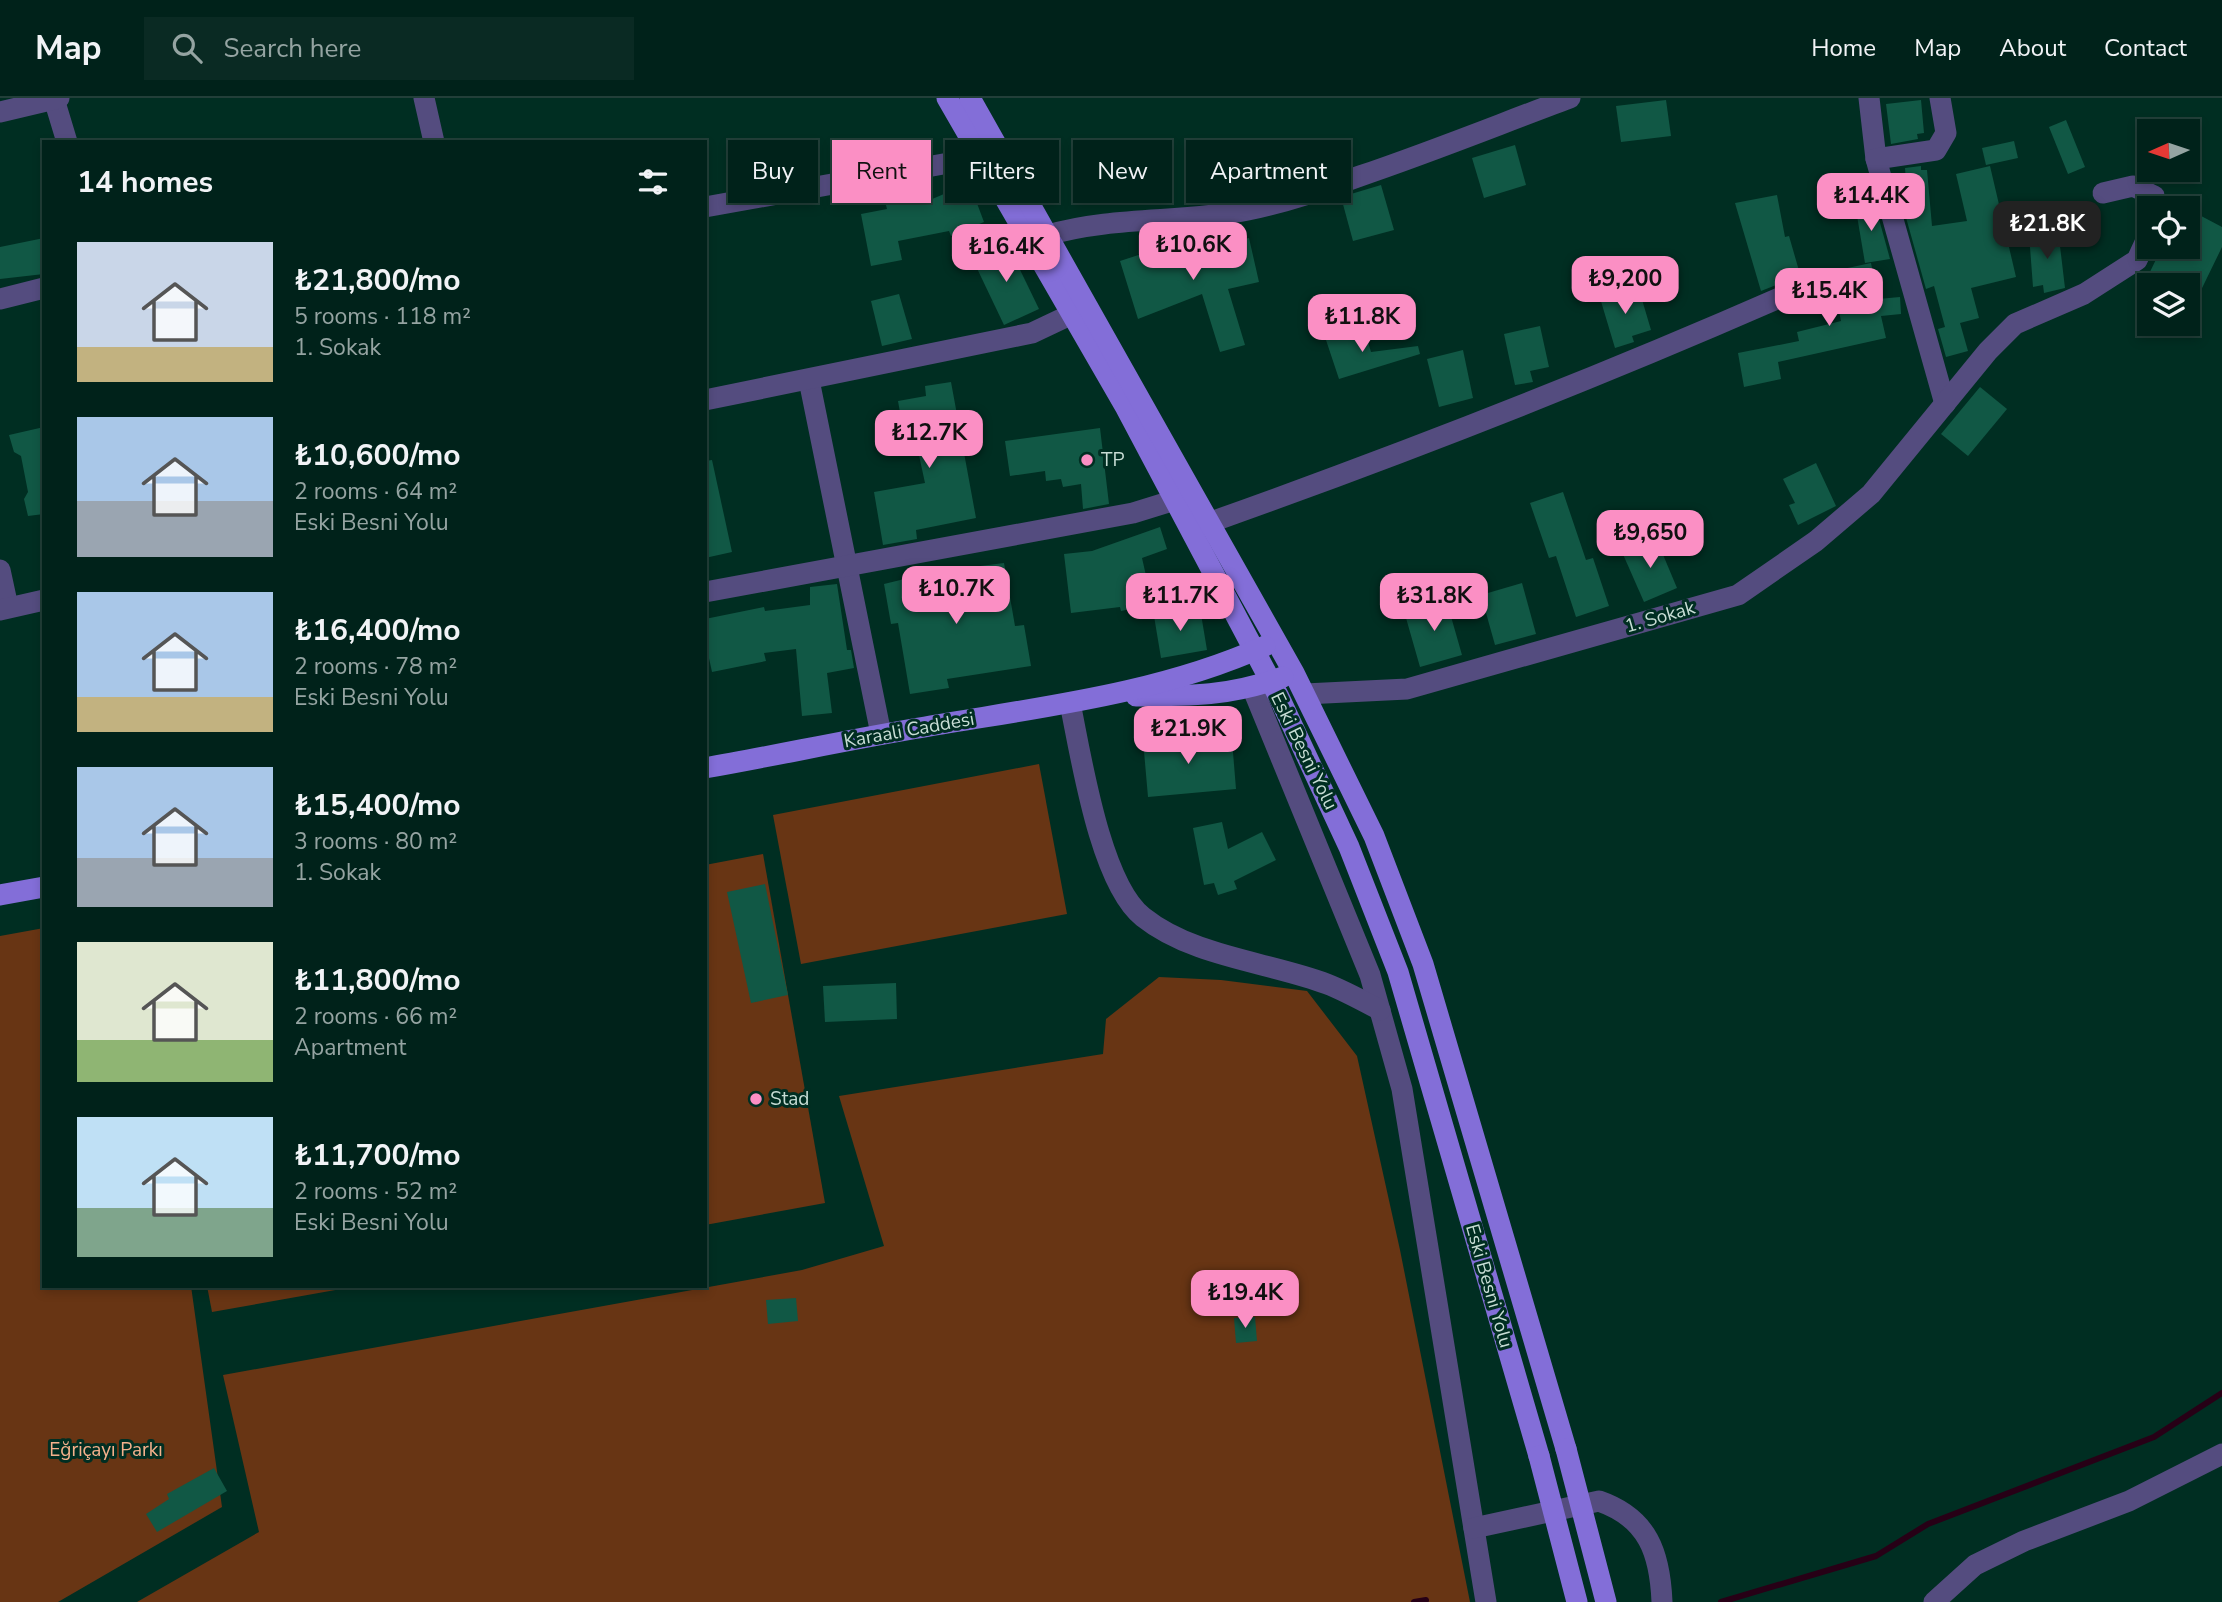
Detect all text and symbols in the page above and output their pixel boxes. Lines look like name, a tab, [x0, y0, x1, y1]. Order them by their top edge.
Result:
search box	[144, 17, 634, 80]
text: Map	[35, 26, 102, 71]
icon: search	[168, 29, 206, 67]
text: Search here	[224, 31, 361, 66]
text: Home	[1811, 32, 1876, 64]
text: Map	[1914, 32, 1961, 64]
text: About	[1999, 32, 2066, 64]
text: Contact	[2104, 32, 2187, 64]
north arrow	[2137, 119, 2200, 182]
map controls	[2137, 119, 2200, 336]
chip: Buy	[728, 140, 818, 203]
chip: Rent	[832, 140, 931, 203]
chip: Filters	[945, 140, 1059, 203]
chip: New	[1073, 140, 1172, 203]
chip: Apartment	[1186, 140, 1351, 203]
text: 14 homes	[77, 162, 213, 203]
icon: filters	[634, 163, 672, 201]
pin: ₺14.4K	[1814, 174, 1928, 233]
text: ₺14.4K	[1833, 180, 1909, 211]
button: locate	[2137, 196, 2200, 259]
pin: ₺21.8K	[1990, 202, 2104, 261]
text: ₺21.8K	[2009, 208, 2085, 239]
pin: ₺10.6K	[1136, 222, 1250, 282]
pin: ₺16.4K	[949, 225, 1063, 284]
text: ₺10.6K	[1155, 229, 1231, 260]
text: ₺16.4K	[968, 231, 1044, 262]
pin: ₺9,200	[1568, 256, 1682, 316]
text: ₺21,800/mo	[294, 260, 461, 301]
text: ₺9,200	[1588, 263, 1662, 294]
pin: ₺15.4K	[1772, 268, 1886, 328]
icon: home	[133, 270, 217, 354]
button: layers	[2137, 273, 2200, 336]
text: ₺15.4K	[1791, 275, 1867, 306]
pin: ₺11.8K	[1305, 294, 1419, 354]
text: 5 rooms · 118 m²	[294, 301, 471, 332]
text: ₺11.8K	[1324, 301, 1400, 332]
text: 1. Sokak	[294, 332, 381, 363]
pin: ₺12.7K	[872, 410, 986, 470]
text: ₺12.7K	[891, 417, 967, 448]
text: ₺10,600/mo	[294, 435, 461, 476]
icon: home	[133, 445, 217, 529]
place label: TP	[1101, 447, 1124, 473]
marker: TP	[1079, 452, 1095, 468]
text: 2 rooms · 64 m²	[294, 476, 457, 507]
text: Eski Besni Yolu	[294, 507, 449, 538]
pin: ₺9,650	[1593, 510, 1707, 570]
text: ₺9,650	[1613, 517, 1687, 548]
pin: ₺10.7K	[899, 566, 1013, 626]
text: ₺10.7K	[918, 573, 994, 604]
pin: ₺11.7K	[1123, 574, 1237, 633]
pin: ₺31.8K	[1377, 574, 1491, 633]
text: ₺11.7K	[1142, 580, 1218, 611]
text: ₺31.8K	[1396, 580, 1472, 611]
street label: 1. Sokak	[1622, 594, 1699, 639]
text: ₺16,400/mo	[294, 610, 461, 651]
icon: home	[133, 620, 217, 704]
text: 2 rooms · 78 m²	[294, 651, 457, 682]
text: Eski Besni Yolu	[294, 682, 449, 713]
street label: Eski Besni Yolu	[1264, 688, 1344, 814]
street label: Karaali Caddesi	[842, 706, 976, 754]
pin: ₺21.9K	[1131, 706, 1245, 766]
text: ₺21.9K	[1150, 713, 1226, 744]
text: ₺15,400/mo	[294, 785, 461, 826]
icon: home	[133, 795, 217, 879]
text: 3 rooms · 80 m²	[294, 826, 457, 857]
text: 1. Sokak	[294, 857, 381, 888]
text: ₺11,800/mo	[294, 960, 461, 1001]
icon: home	[133, 970, 217, 1054]
text: 2 rooms · 66 m²	[294, 1001, 457, 1032]
text: Apartment	[294, 1032, 406, 1063]
place label: Stad	[770, 1086, 809, 1112]
marker: Stad	[748, 1091, 764, 1107]
text: ₺11,700/mo	[294, 1135, 461, 1176]
icon: home	[133, 1145, 217, 1229]
text: 2 rooms · 52 m²	[294, 1176, 457, 1207]
text: Eski Besni Yolu	[294, 1207, 449, 1238]
street label: Eski Besni Yolu	[1459, 1221, 1519, 1351]
pin: ₺19.4K	[1188, 1270, 1302, 1330]
text: ₺19.4K	[1207, 1277, 1283, 1308]
park label: Eğriçayı Parkı	[49, 1437, 163, 1463]

